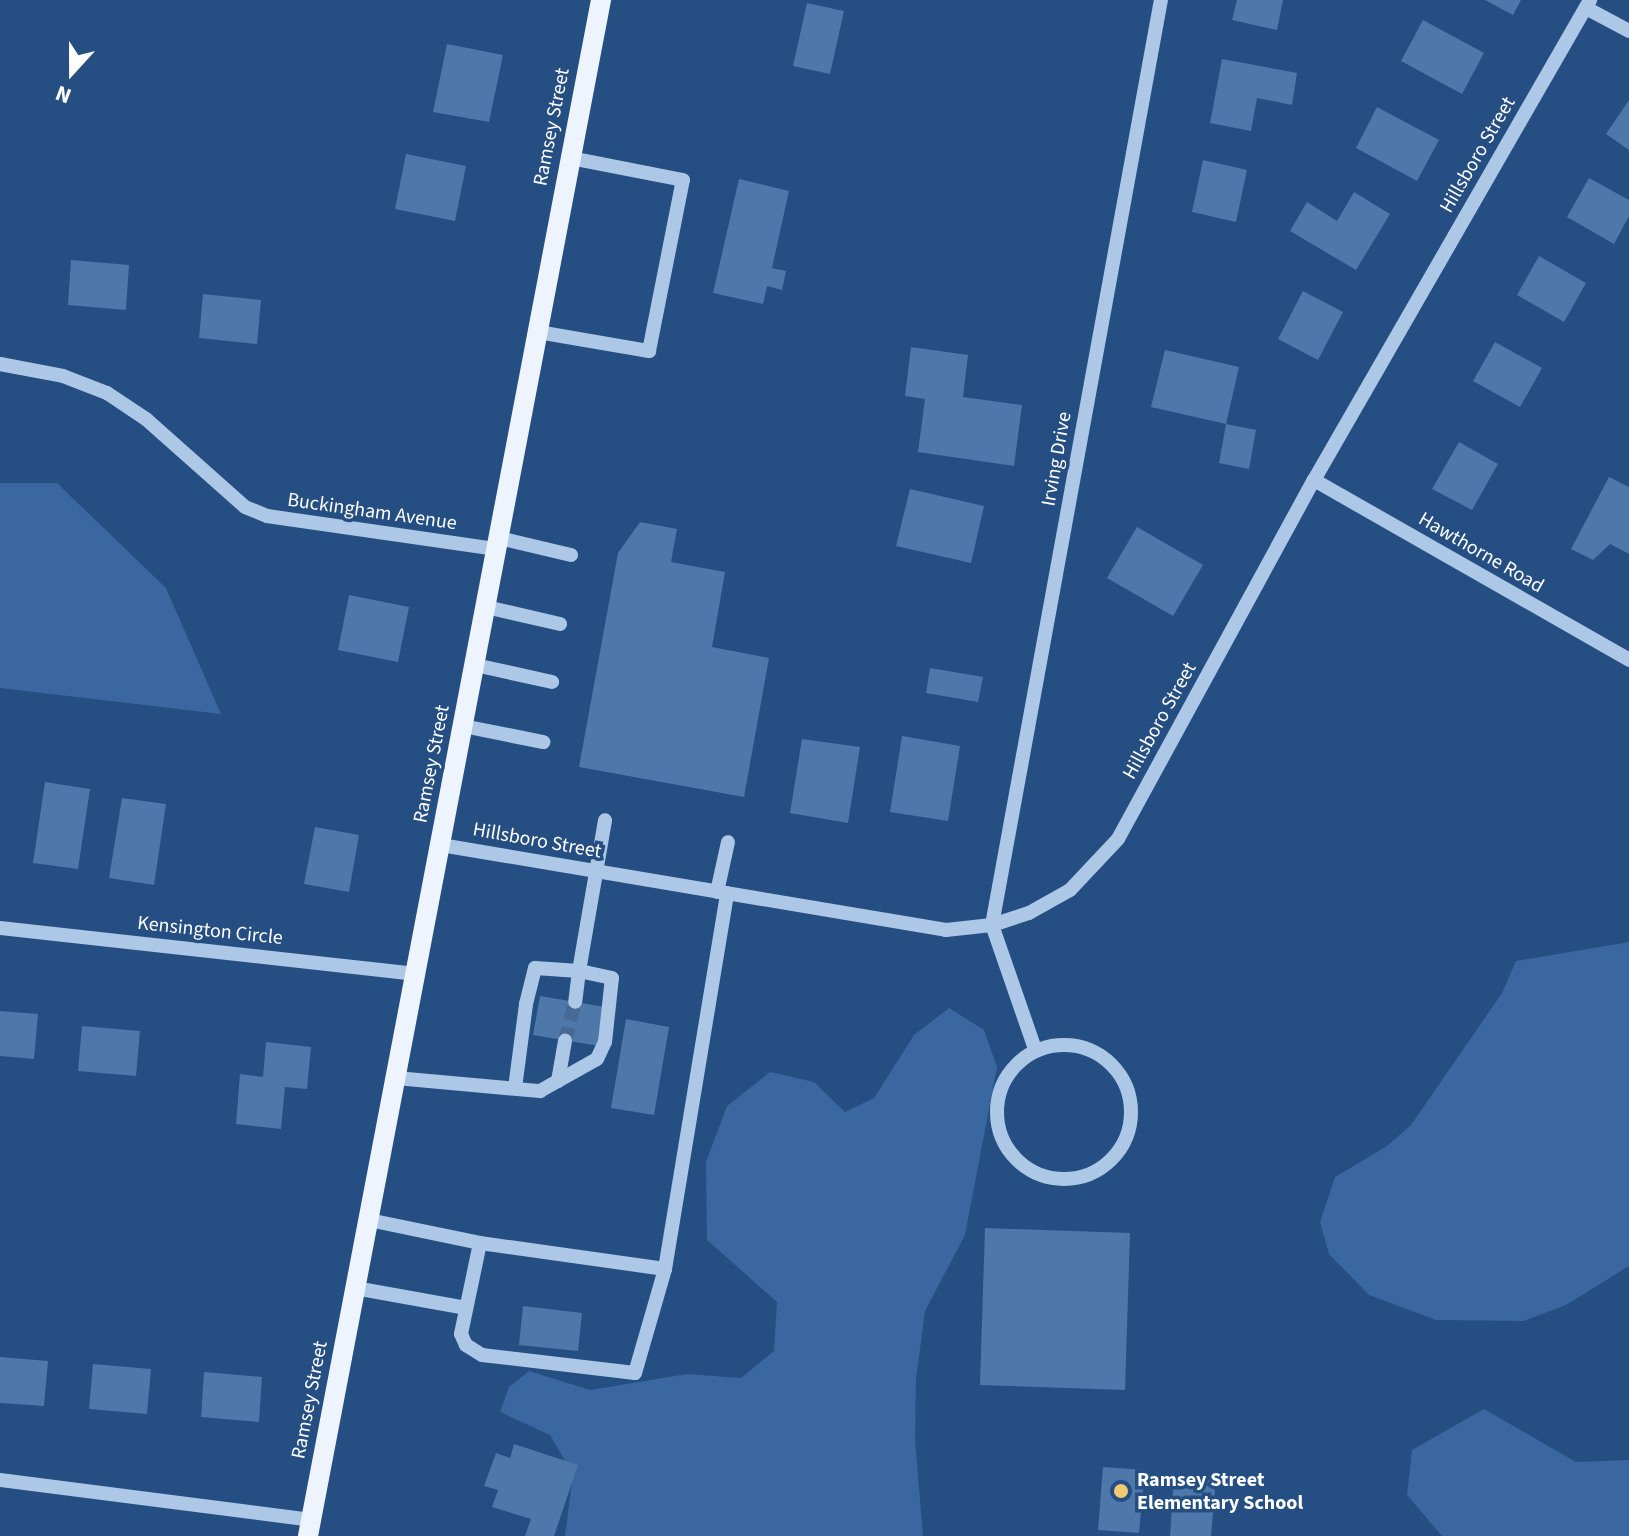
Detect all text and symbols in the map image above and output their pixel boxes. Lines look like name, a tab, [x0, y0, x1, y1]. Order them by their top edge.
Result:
north arrow	[32, 32, 112, 112]
street label: Ramsey Street	[529, 66, 575, 188]
text: N	[51, 77, 76, 112]
street label: Hillsboro Street	[1435, 93, 1521, 217]
street label: Irving Drive	[1037, 410, 1077, 508]
street label: Buckingham Avenue	[286, 488, 458, 536]
street label: Hawthorne Road	[1414, 507, 1548, 599]
street label: Hillsboro Street	[1118, 658, 1202, 784]
street label: Ramsey Street	[409, 703, 455, 825]
street label: Hillsboro Street	[471, 818, 603, 864]
street label: Kensington Circle	[136, 911, 284, 951]
street label: Ramsey Street	[287, 1339, 333, 1461]
place label: Ramsey Street Elementary School	[1137, 1468, 1303, 1515]
marker: Ramsey Street Elementary School	[1112, 1482, 1130, 1500]

